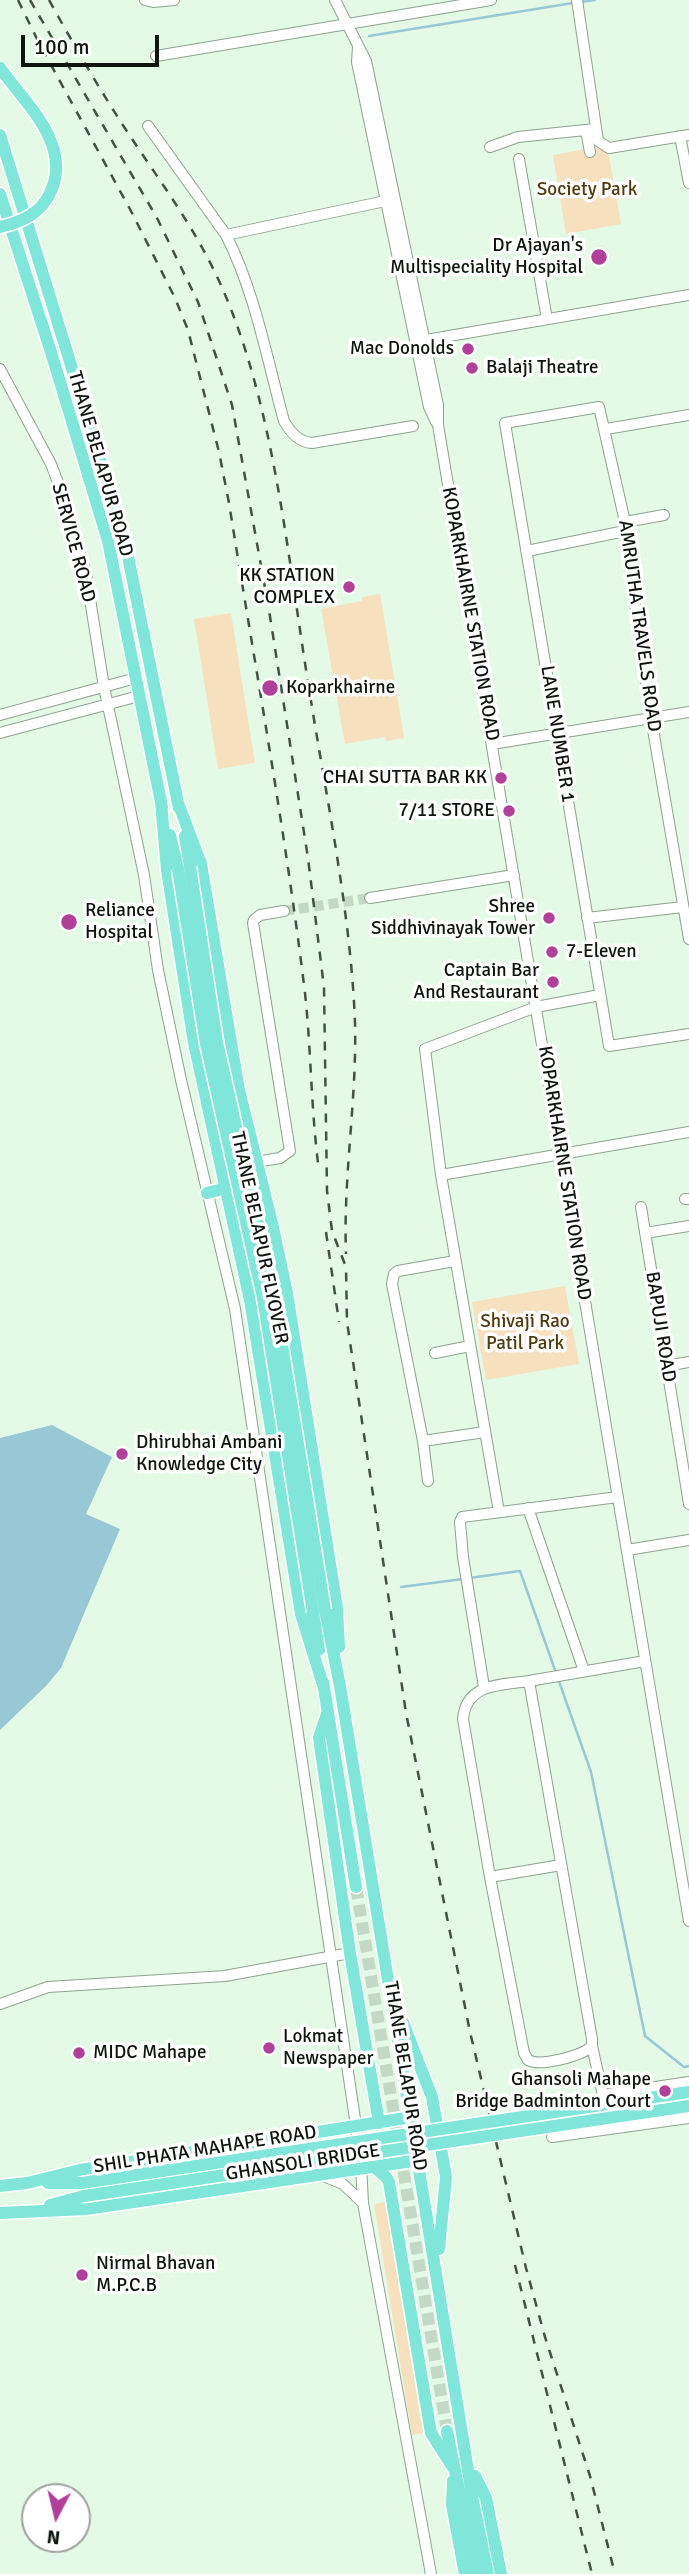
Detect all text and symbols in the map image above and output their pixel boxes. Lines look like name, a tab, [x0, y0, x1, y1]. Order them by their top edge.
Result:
scale bar	[24, 21, 163, 65]
text: 100 m	[34, 34, 89, 60]
park label: Society Park	[537, 179, 637, 201]
place label: Dr Ajayan's Multispeciality Hospital	[390, 235, 583, 279]
marker: Dr Ajayan's Multispeciality Hospital	[589, 247, 609, 267]
place label: Mac Donolds	[350, 338, 454, 360]
marker: Mac Donolds	[460, 341, 476, 357]
place label: Balaji Theatre	[486, 357, 598, 379]
marker: Balaji Theatre	[464, 360, 480, 376]
street label: THANE BELAPUR ROAD	[63, 369, 137, 559]
street label: SERVICE ROAD	[46, 481, 100, 605]
street label: KOPARKHAIRNE STATION ROAD	[436, 485, 504, 743]
street label: AMRUTHA TRAVELS ROAD	[613, 519, 665, 733]
place label: KK STATION COMPLEX	[239, 565, 335, 609]
marker: KK STATION COMPLEX	[341, 579, 357, 595]
street label: LANE NUMBER 1	[535, 664, 579, 804]
place label: Koparkhairne	[286, 677, 395, 699]
marker: Koparkhairne	[260, 678, 280, 698]
place label: CHAI SUTTA BAR KK	[323, 767, 487, 789]
marker: CHAI SUTTA BAR KK	[493, 770, 509, 786]
place label: 7/11 STORE	[398, 800, 495, 822]
marker: 7/11 STORE	[501, 803, 517, 819]
place label: Shree Siddhivinayak Tower	[371, 896, 535, 940]
place label: Reliance Hospital	[85, 900, 155, 944]
marker: Shree Siddhivinayak Tower	[541, 910, 557, 926]
marker: Reliance Hospital	[59, 912, 79, 932]
place label: 7-Eleven	[566, 941, 637, 963]
marker: 7-Eleven	[544, 944, 560, 960]
place label: Captain Bar And Restaurant	[414, 960, 539, 1004]
marker: Captain Bar And Restaurant	[545, 974, 561, 990]
street label: KOPARKHAIRNE STATION ROAD	[533, 1044, 595, 1302]
street label: THANE BELAPUR FLYOVER	[225, 1130, 293, 1346]
street label: BAPUJI ROAD	[640, 1270, 680, 1384]
park label: Shivaji Rao Patil Park	[480, 1311, 570, 1355]
place label: Dhirubhai Ambani Knowledge City	[136, 1432, 282, 1476]
marker: Dhirubhai Ambani Knowledge City	[114, 1446, 130, 1462]
street label: THANE BELAPUR ROAD	[379, 1980, 431, 2172]
place label: Lokmat Newspaper	[283, 2026, 374, 2070]
marker: Lokmat Newspaper	[261, 2040, 277, 2056]
place label: MIDC Mahape	[93, 2042, 206, 2064]
marker: MIDC Mahape	[71, 2045, 87, 2061]
place label: Ghansoli Mahape Bridge Badminton Court	[455, 2069, 651, 2113]
marker: Ghansoli Mahape Bridge Badminton Court	[657, 2083, 673, 2099]
street label: SHIL PHATA MAHAPE ROAD	[92, 2121, 318, 2179]
street label: GHANSOLI BRIDGE	[224, 2140, 382, 2186]
place label: Nirmal Bhavan M.P.C.B	[96, 2253, 215, 2297]
marker: Nirmal Bhavan M.P.C.B	[74, 2267, 90, 2283]
north arrow	[21, 2483, 91, 2553]
text: N	[46, 2524, 62, 2550]

